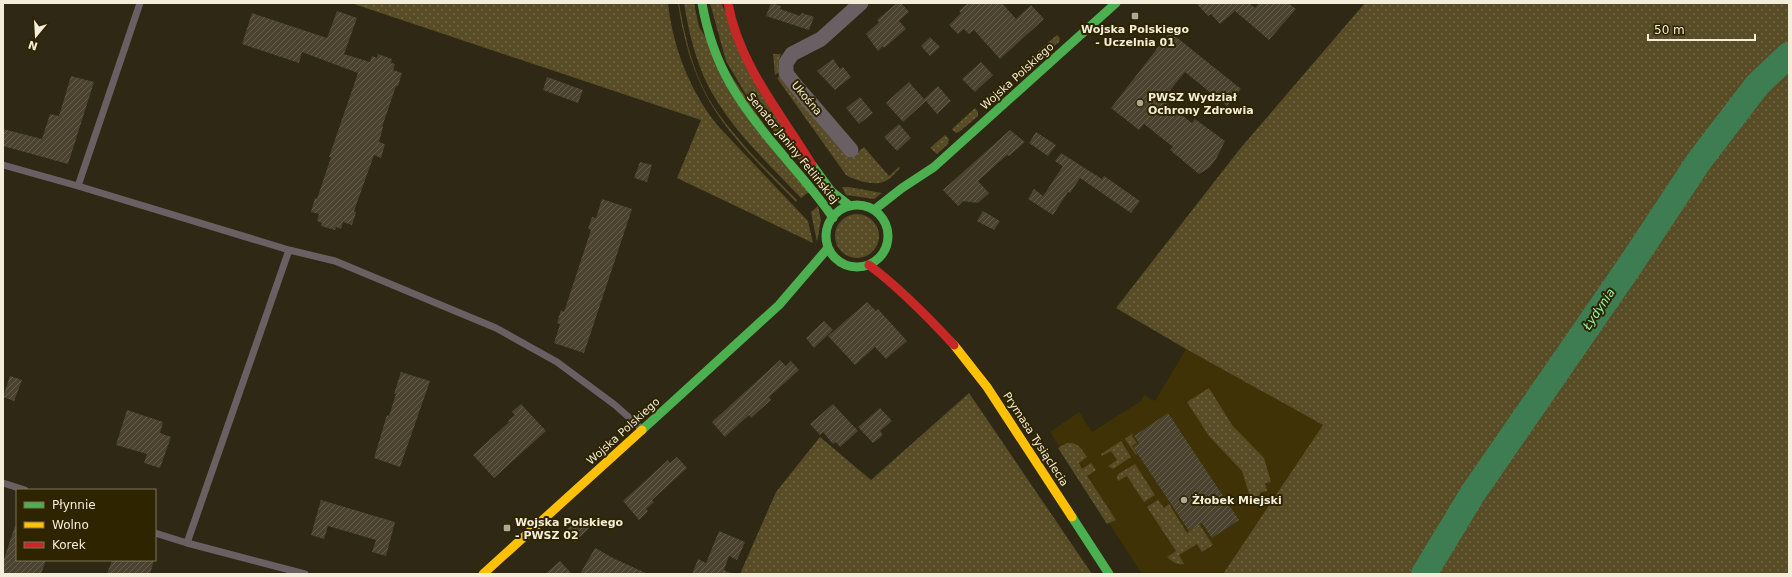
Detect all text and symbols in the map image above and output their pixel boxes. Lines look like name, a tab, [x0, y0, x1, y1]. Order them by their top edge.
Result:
marker: Wojska Polskiego - Uczelnia 01	[1130, 11, 1140, 21]
north arrow	[16, 16, 56, 56]
scale bar	[1648, 16, 1755, 42]
place label: Wojska Polskiego - Uczelnia 01	[1081, 23, 1189, 49]
text: 50 m	[1654, 23, 1685, 37]
text: N	[27, 37, 39, 53]
street label: Wojska Polskiego	[978, 40, 1057, 113]
street label: Ukośna	[789, 79, 825, 118]
street label: Senator Janiny Fetlińskiej	[744, 90, 841, 206]
place label: PWSZ Wydział Ochrony Zdrowia	[1148, 91, 1254, 117]
marker: PWSZ Wydział Ochrony Zdrowia	[1135, 98, 1145, 108]
water label: Łydynia	[1580, 286, 1618, 333]
street label: Prymasa Tysiąclecia	[1000, 390, 1071, 489]
street label: Wojska Polskiego	[584, 395, 663, 468]
legend	[16, 489, 156, 561]
place label: Żłobek Miejski	[1192, 493, 1282, 507]
marker: Żłobek Miejski	[1179, 495, 1189, 505]
text: Płynnie	[52, 498, 96, 512]
place label: Wojska Polskiego - PWSZ 02	[515, 516, 624, 542]
text: Wolno	[52, 518, 89, 532]
marker: Wojska Polskiego - PWSZ 02	[502, 523, 512, 533]
text: Korek	[52, 538, 86, 552]

